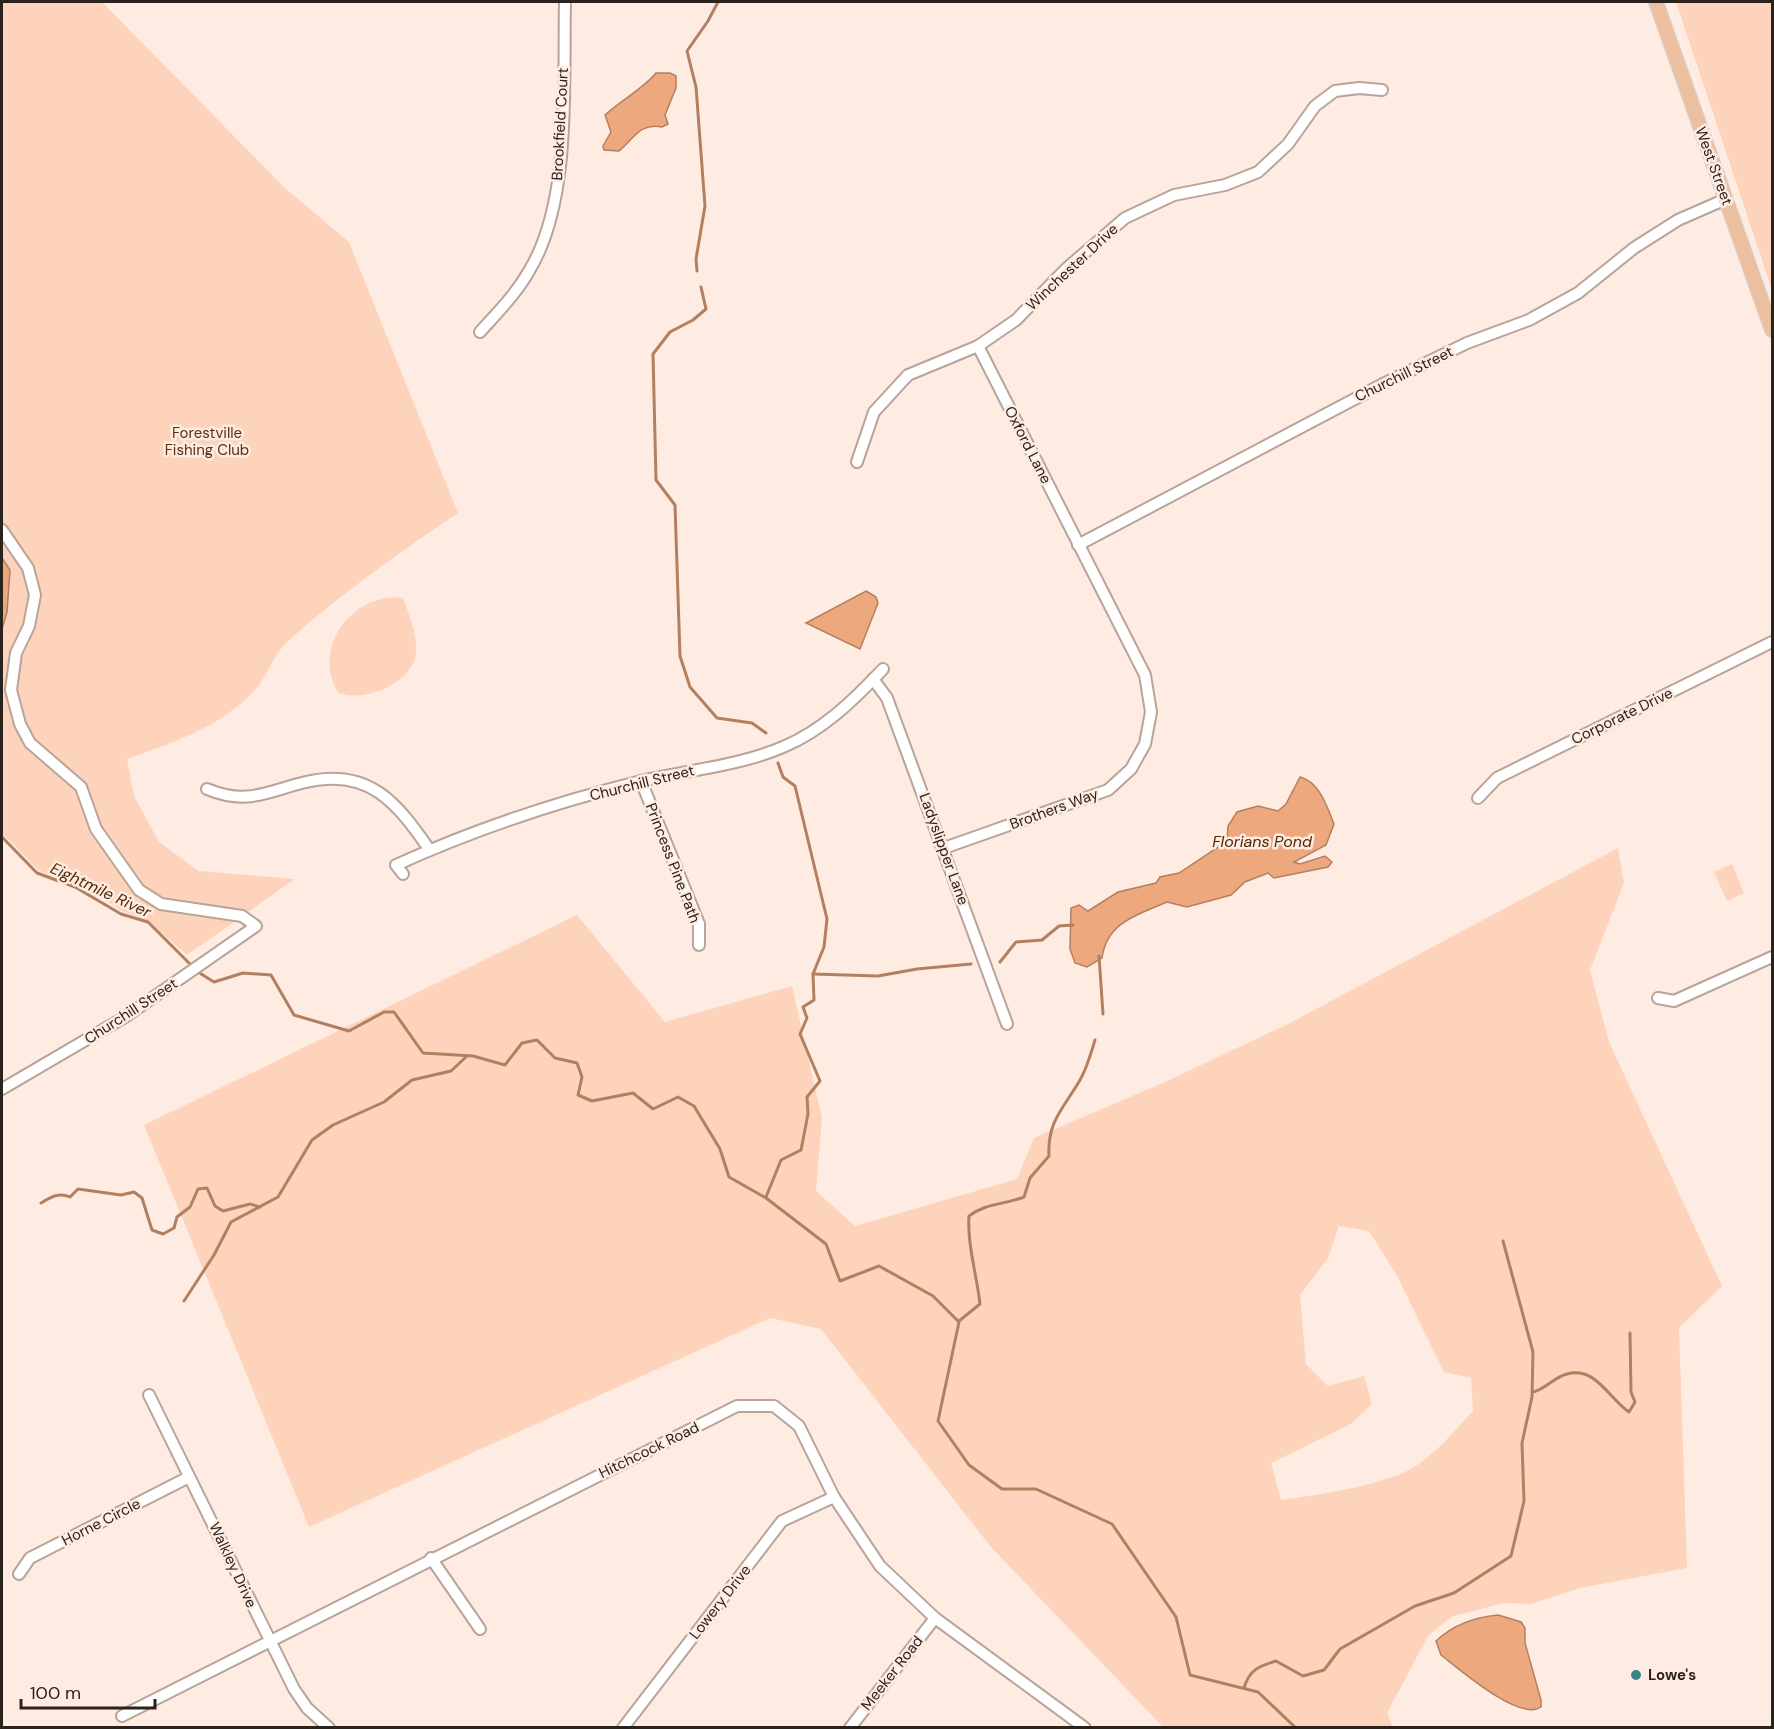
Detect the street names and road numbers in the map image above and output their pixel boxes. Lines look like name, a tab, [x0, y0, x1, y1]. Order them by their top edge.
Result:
street label: Brookfield Court	[547, 67, 573, 181]
street label: West Street	[1691, 124, 1737, 208]
street label: Winchester Drive	[1022, 219, 1122, 315]
street label: Churchill Street	[1351, 341, 1457, 406]
street label: Oxford Lane	[1000, 403, 1056, 487]
street label: Corporate Drive	[1568, 683, 1676, 749]
street label: Churchill Street	[588, 760, 697, 806]
street label: Brothers Way	[1007, 783, 1102, 834]
street label: Ladyslipper Lane	[914, 790, 974, 908]
street label: Princess Pine Path	[641, 800, 705, 926]
street label: Churchill Street	[81, 973, 182, 1049]
street label: Hitchcock Road	[596, 1417, 702, 1483]
street label: Horne Circle	[58, 1494, 144, 1550]
street label: Walkley Drive	[204, 1519, 262, 1611]
street label: Lowery Drive	[685, 1561, 755, 1643]
street label: Meeker Road	[857, 1632, 927, 1714]

